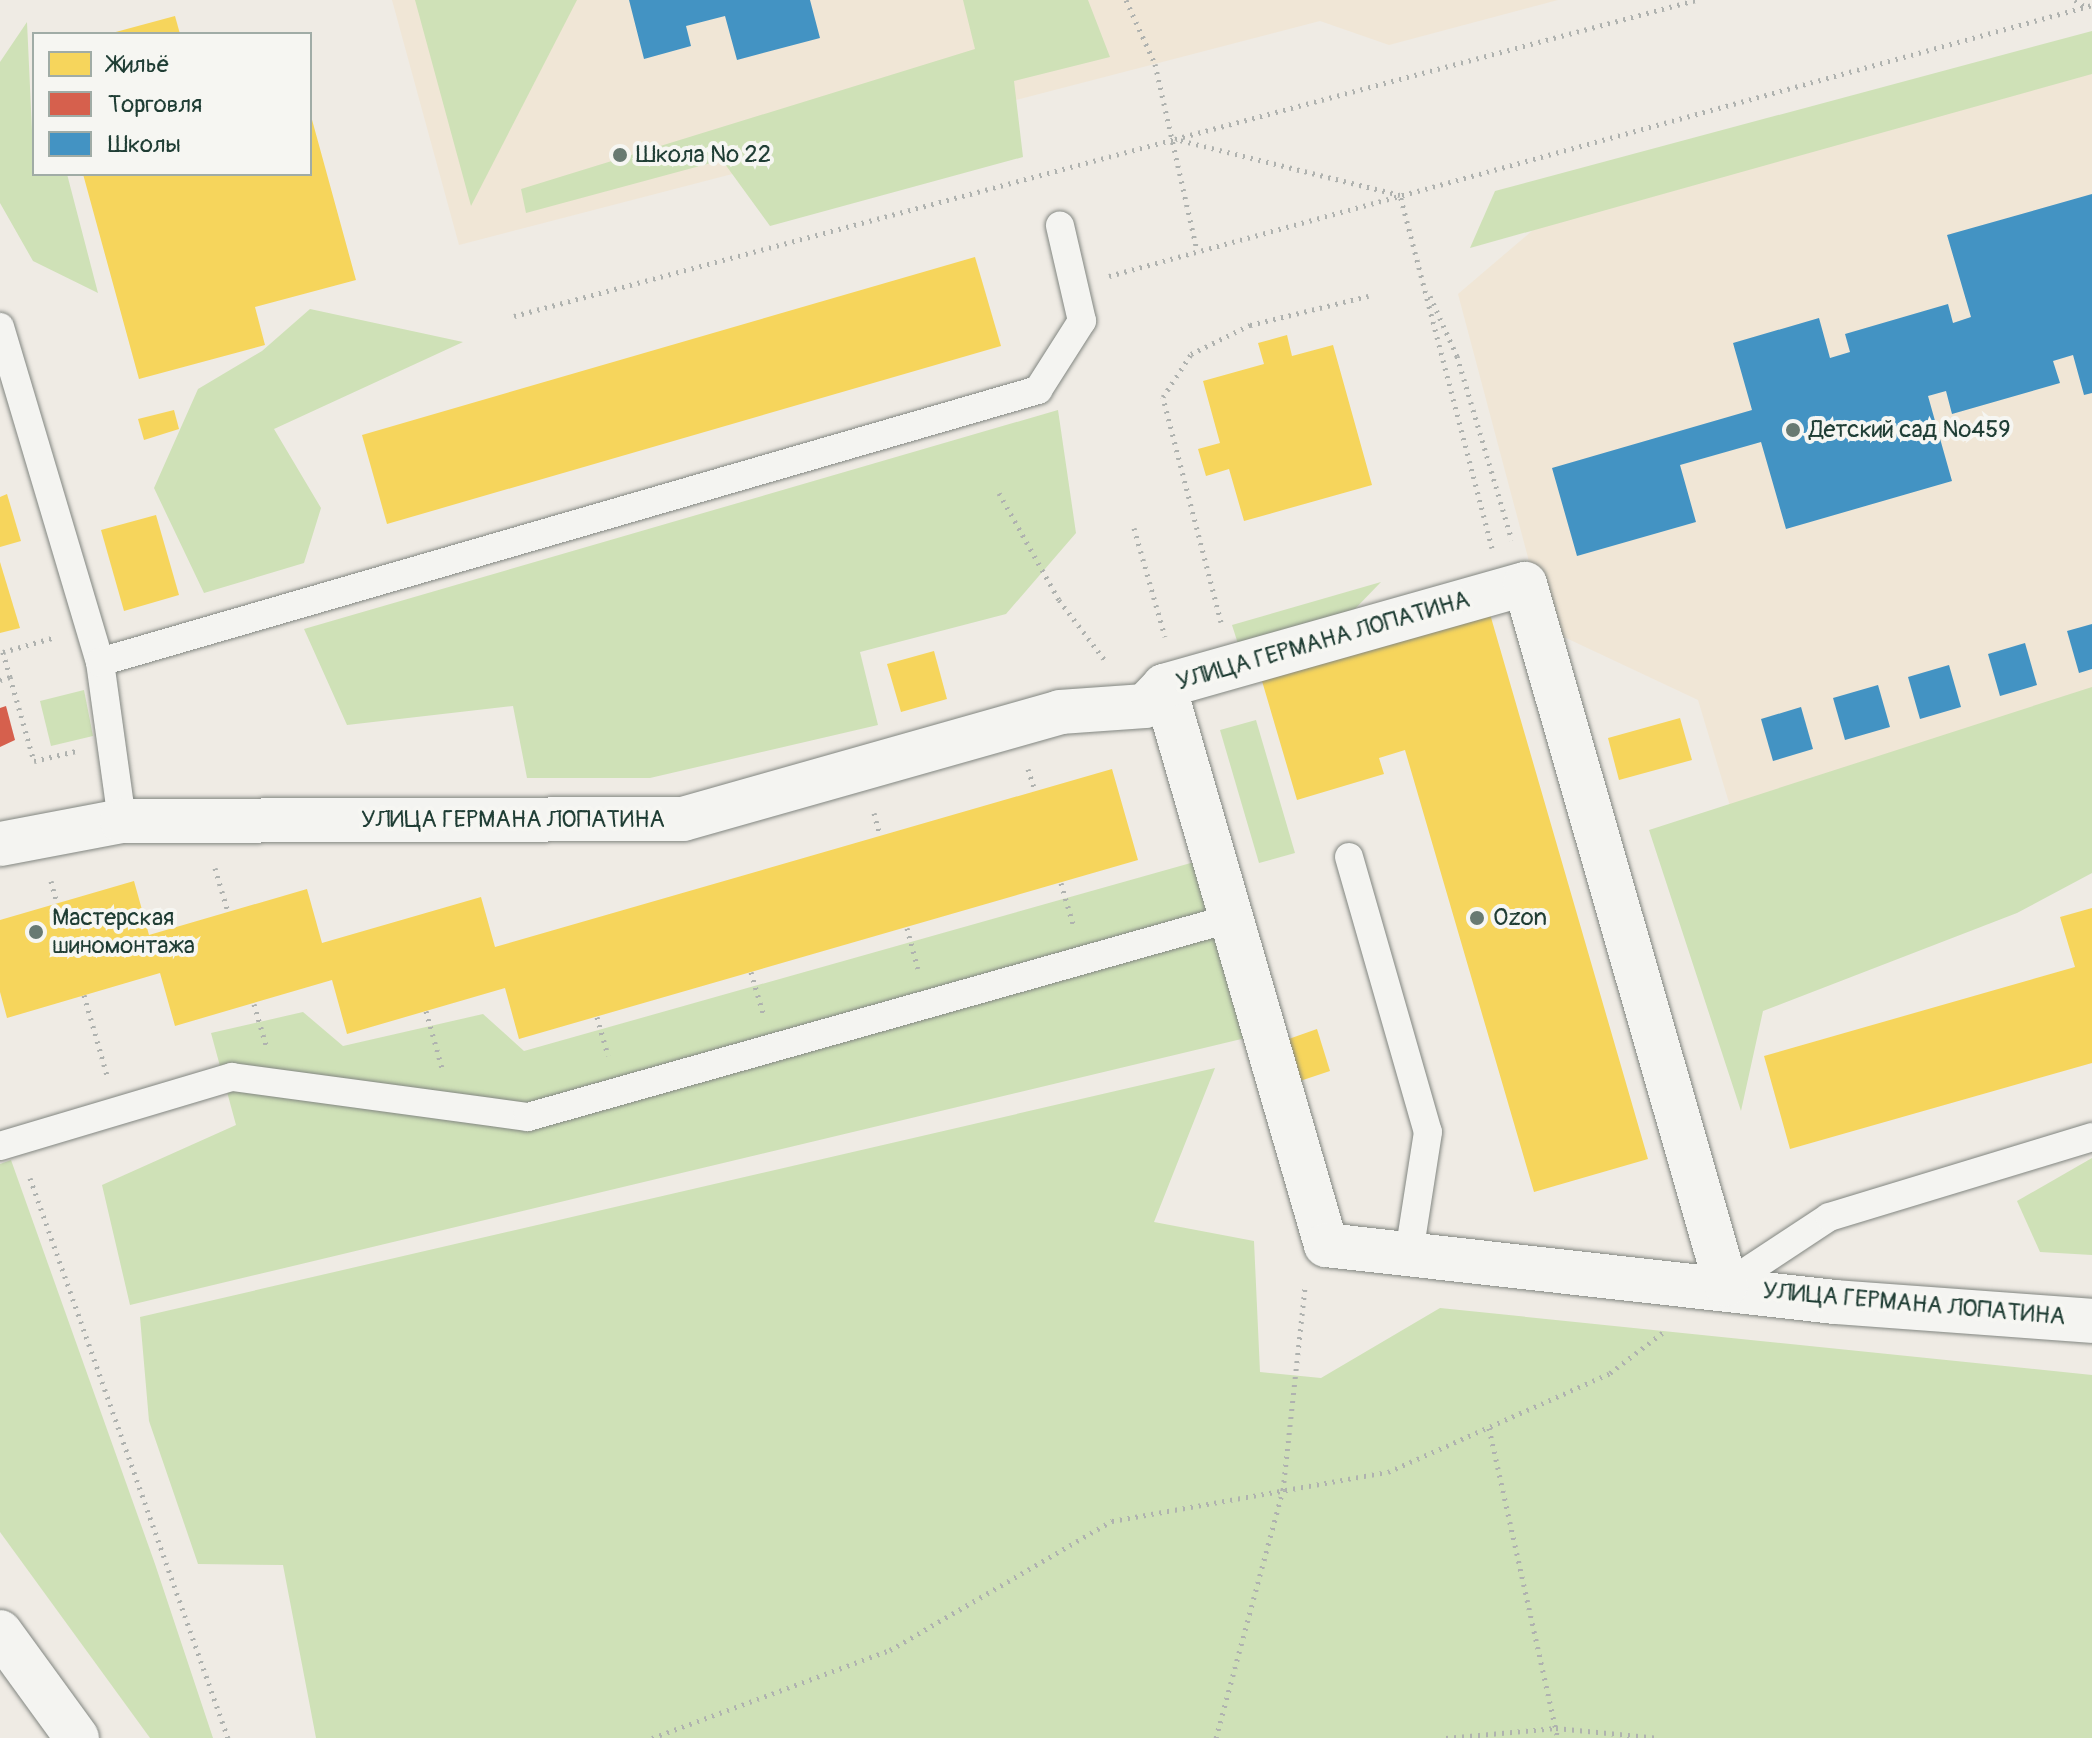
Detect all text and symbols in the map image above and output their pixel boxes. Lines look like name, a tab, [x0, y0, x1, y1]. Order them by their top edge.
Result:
legend	[32, 32, 312, 176]
text: Жильё	[108, 50, 170, 79]
text: Торговля	[108, 90, 202, 119]
text: Школы	[108, 130, 181, 159]
place label: Школа № 22	[636, 141, 771, 169]
marker: Школа № 22	[611, 146, 629, 164]
place label: Детский сад №459	[1809, 416, 2011, 444]
marker: Детский сад №459	[1784, 421, 1802, 439]
street label: УЛИЦА ГЕРМАНА ЛОПАТИНА	[1173, 585, 1473, 697]
street label: УЛИЦА ГЕРМАНА ЛОПАТИНА	[361, 806, 665, 834]
place label: Мастерская шиномонтажа	[52, 904, 195, 960]
place label: Ozon	[1493, 904, 1547, 932]
marker: Ozon	[1468, 909, 1486, 927]
marker: Мастерская шиномонтажа	[27, 923, 45, 941]
street label: УЛИЦА ГЕРМАНА ЛОПАТИНА	[1761, 1276, 2067, 1332]

